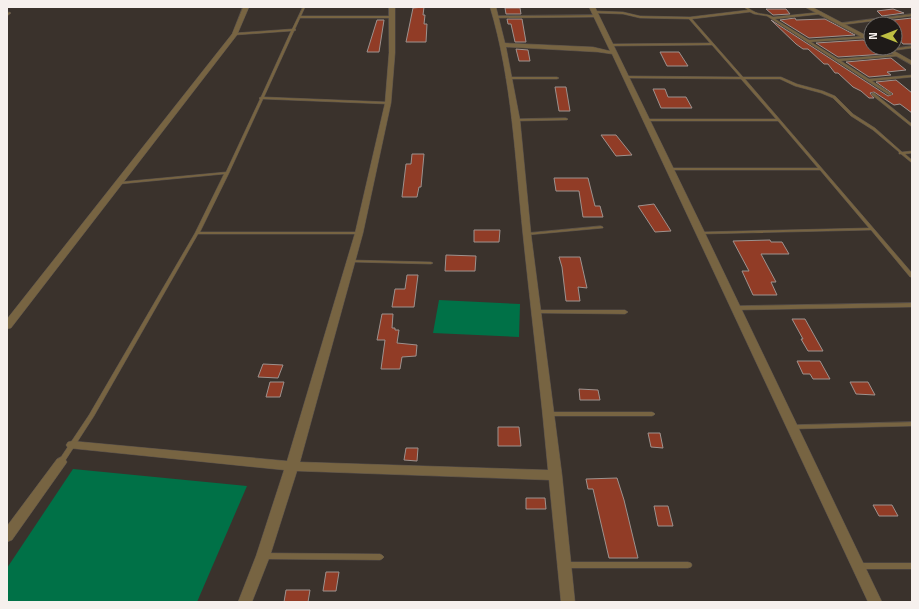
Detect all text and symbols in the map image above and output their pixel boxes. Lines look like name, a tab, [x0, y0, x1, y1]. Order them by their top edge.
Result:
north arrow	[863, 16, 903, 56]
text: N	[865, 32, 881, 40]

